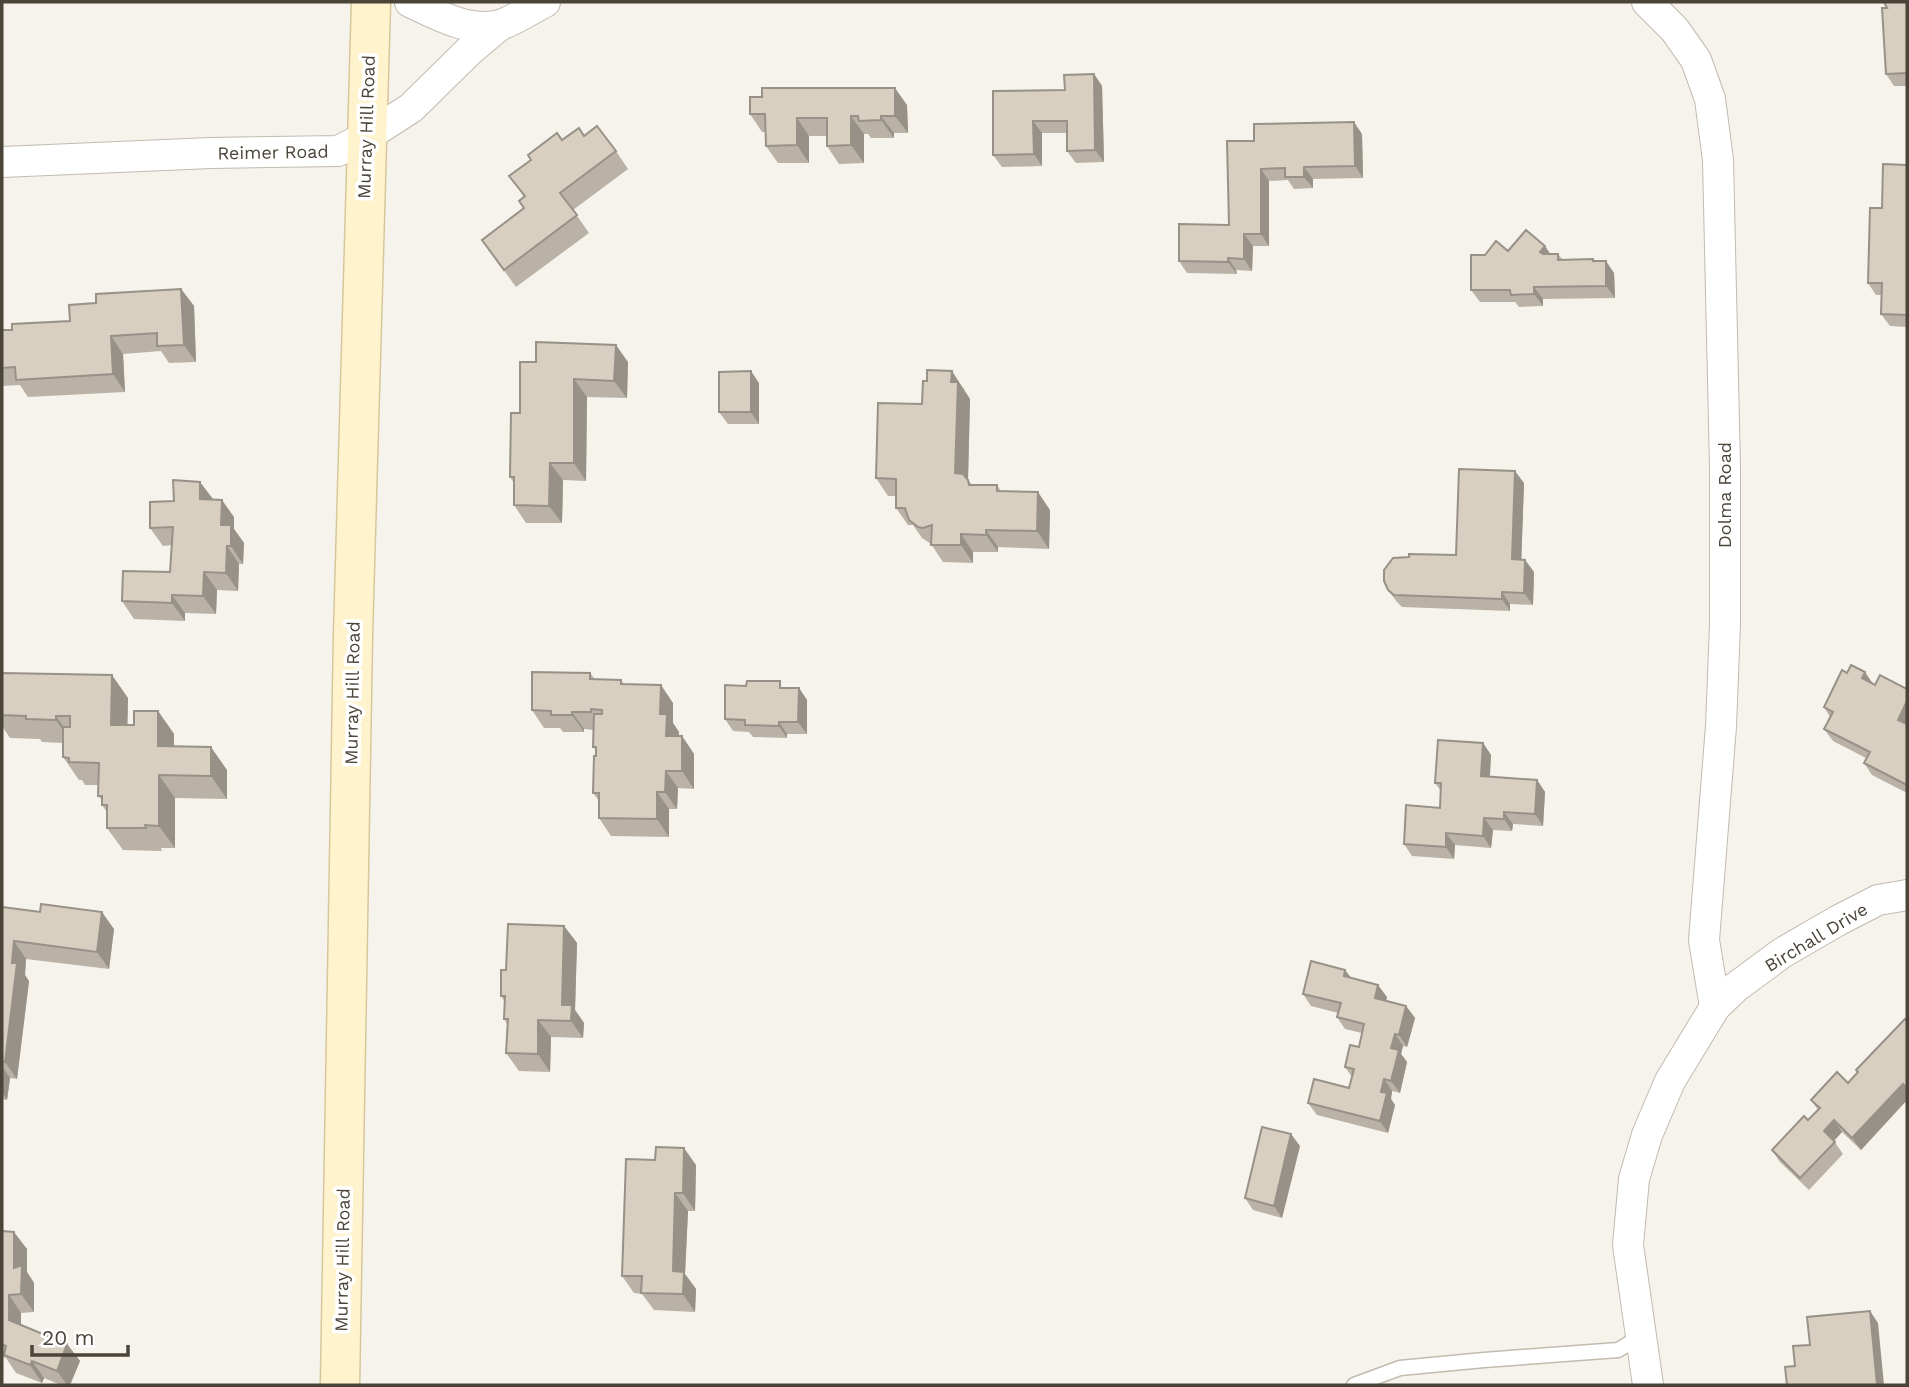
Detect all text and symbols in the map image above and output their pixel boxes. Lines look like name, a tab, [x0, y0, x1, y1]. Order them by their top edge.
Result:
street label: Murray Hill Road	[353, 55, 379, 199]
street label: Reimer Road	[217, 141, 329, 163]
street label: Dolma Road	[1714, 442, 1735, 548]
street label: Murray Hill Road	[340, 621, 364, 765]
street label: Birchall Drive	[1761, 898, 1871, 976]
street label: Murray Hill Road	[330, 1188, 354, 1332]
scale bar	[32, 1314, 128, 1358]
text: 20 m	[42, 1325, 94, 1350]

